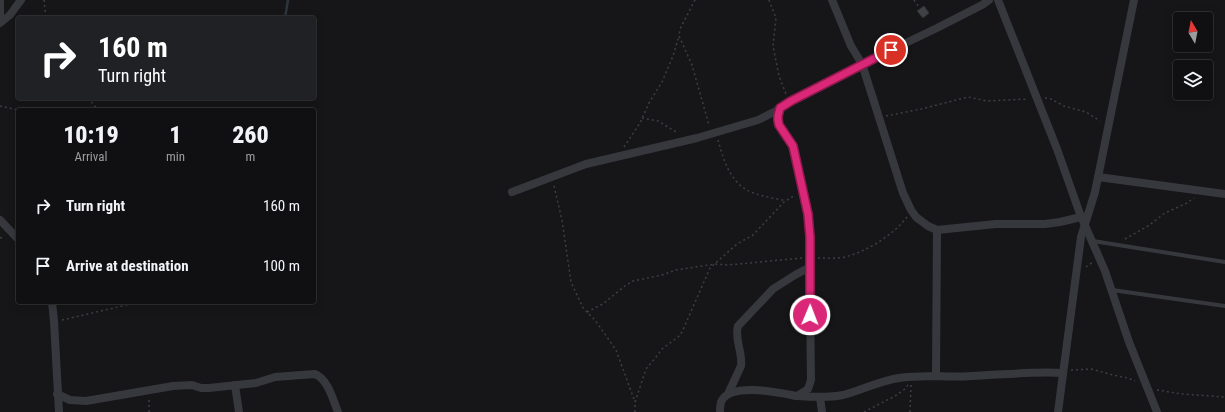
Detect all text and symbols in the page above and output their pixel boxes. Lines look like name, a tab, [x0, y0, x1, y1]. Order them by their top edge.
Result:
north arrow	[1173, 12, 1213, 52]
map controls	[1173, 12, 1213, 100]
text: 160 m	[98, 31, 168, 64]
icon: right	[32, 32, 84, 84]
pin	[874, 33, 908, 67]
icon: arrive	[880, 39, 902, 61]
button: layers	[1173, 60, 1213, 100]
text: Turn right	[98, 65, 166, 86]
text: 10:19	[63, 121, 119, 149]
text: 1	[169, 121, 182, 149]
text: 260	[232, 121, 269, 149]
text: Arrival	[74, 149, 108, 164]
text: min	[166, 149, 185, 164]
text: m	[246, 149, 255, 164]
icon: right	[32, 195, 54, 217]
text: Turn right	[66, 197, 125, 215]
text: 160 m	[263, 197, 300, 215]
icon: arrive	[32, 255, 54, 277]
text: Arrive at destination	[66, 257, 189, 275]
text: 100 m	[263, 257, 300, 275]
position arrow	[789, 294, 831, 336]

